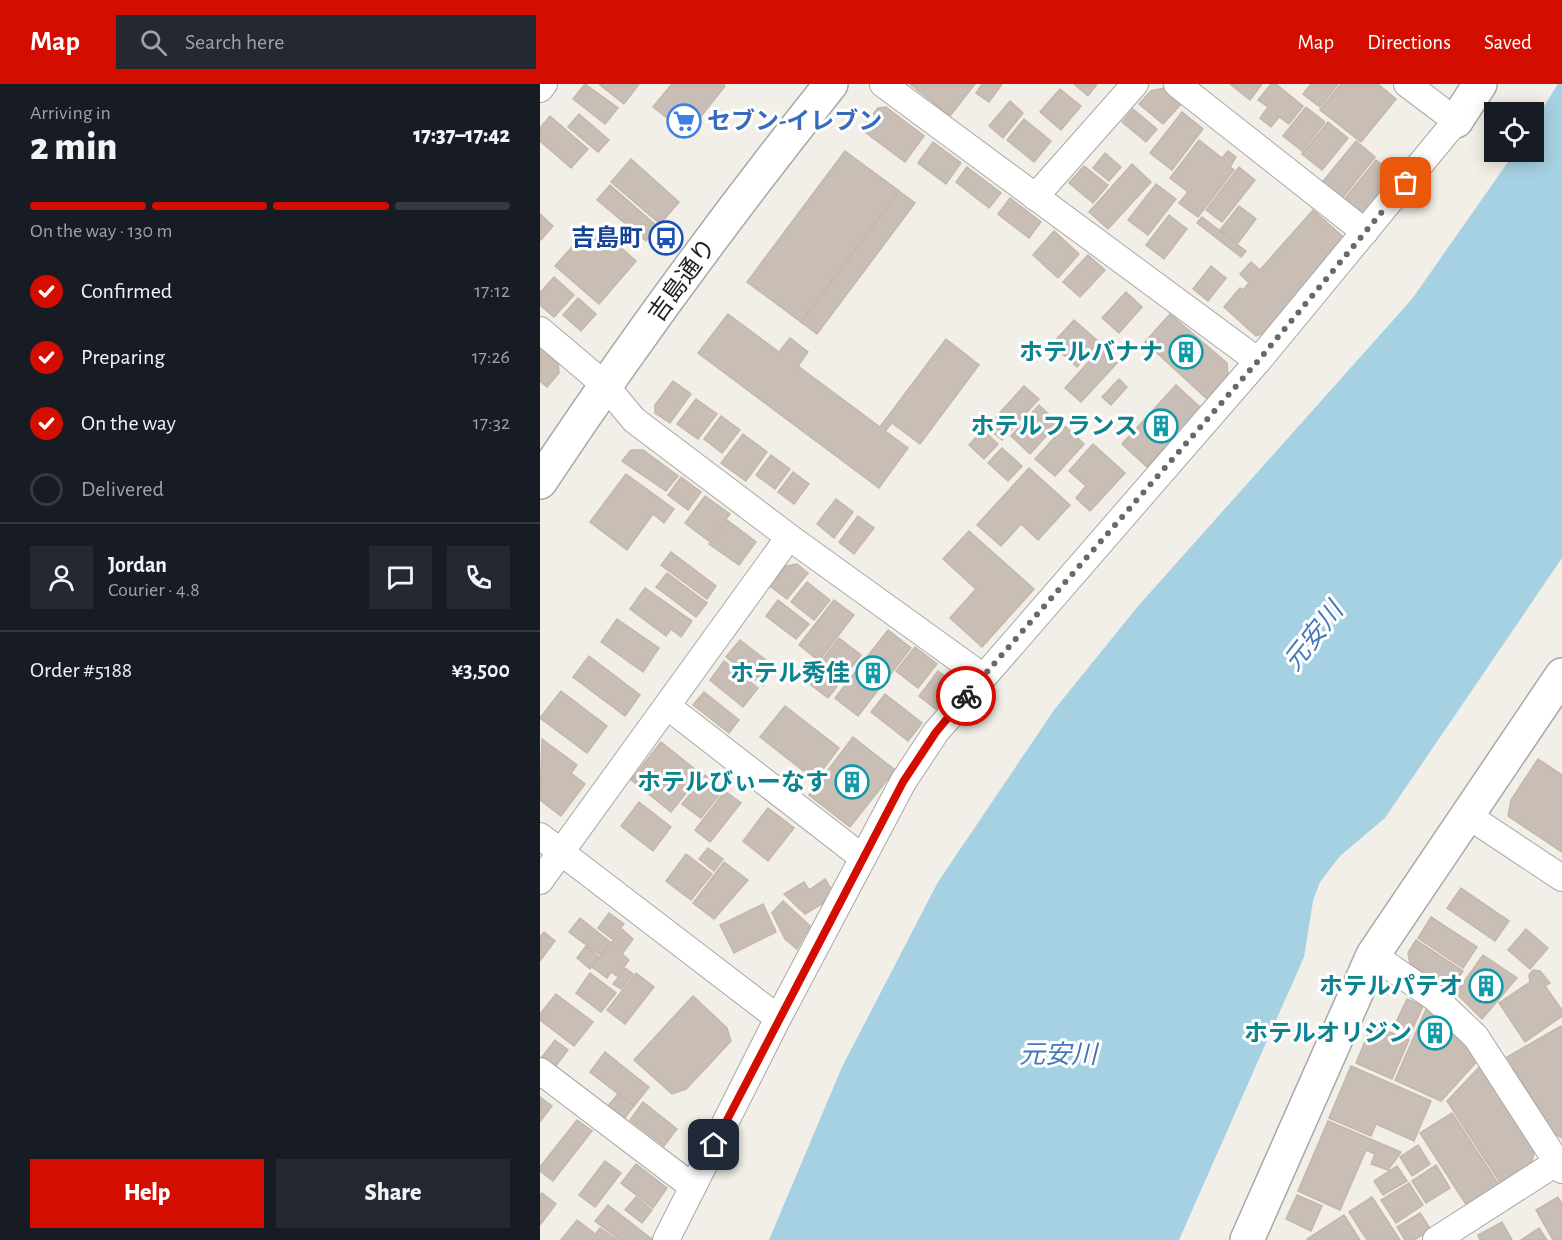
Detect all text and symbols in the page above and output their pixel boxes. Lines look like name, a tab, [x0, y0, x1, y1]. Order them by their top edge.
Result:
search box	[116, 15, 536, 69]
icon: search	[137, 26, 170, 59]
text: Map	[30, 28, 80, 56]
text: Search here	[185, 31, 284, 53]
text: Map	[1298, 32, 1334, 53]
text: Directions	[1367, 32, 1451, 53]
text: Saved	[1484, 32, 1532, 53]
map controls	[1484, 102, 1544, 162]
button: locate	[1484, 102, 1544, 162]
text: Arriving in	[30, 103, 111, 123]
supermarket icon: セブン-イレブン	[666, 103, 702, 139]
place label: セブン-イレブン	[707, 108, 882, 134]
text: 17:37–17:42	[413, 124, 510, 146]
text: 2 min	[30, 128, 117, 167]
pin	[1380, 157, 1431, 208]
icon: bag	[1389, 166, 1422, 199]
bus stop icon: 吉島町	[648, 220, 684, 256]
text: On the way · 130 m	[30, 221, 172, 241]
place label: 吉島町	[571, 225, 643, 251]
street label: 吉島通り	[643, 234, 721, 326]
icon: check	[30, 275, 63, 308]
text: Confirmed	[81, 280, 172, 302]
text: 17:12	[474, 281, 510, 301]
building icon: ホテルバナナ	[1168, 334, 1204, 370]
place label: ホテルバナナ	[1019, 339, 1163, 365]
icon: check	[30, 341, 63, 374]
text: Preparing	[81, 346, 165, 368]
text: 17:26	[472, 347, 510, 367]
icon: check	[30, 407, 63, 440]
building icon: ホテルフランス	[1143, 408, 1179, 444]
text: On the way	[81, 412, 176, 434]
text: 17:32	[473, 413, 510, 433]
place label: ホテルフランス	[970, 415, 1138, 439]
text: Delivered	[81, 478, 164, 500]
button: person	[30, 546, 93, 609]
button: chat	[369, 546, 432, 609]
button: phone	[447, 546, 510, 609]
text: Jordan	[108, 554, 167, 576]
text: Courier · 4.8	[108, 580, 200, 600]
water label: 元安川	[1279, 595, 1350, 675]
building icon: ホテル秀佳	[855, 655, 891, 691]
text: Order #5188	[30, 659, 132, 681]
text: ¥3,500	[451, 659, 510, 681]
place label: ホテル秀佳	[730, 660, 850, 686]
courier	[936, 666, 996, 726]
icon: bike	[950, 680, 983, 713]
building icon: ホテルびぃーなす	[834, 764, 870, 800]
place label: ホテルびぃーなす	[637, 769, 829, 795]
building icon: ホテルパテオ	[1468, 968, 1504, 1004]
place label: ホテルパテオ	[1319, 973, 1463, 999]
building icon: ホテルオリジン	[1417, 1015, 1453, 1051]
place label: ホテルオリジン	[1244, 1021, 1412, 1046]
water label: 元安川	[1019, 1041, 1100, 1068]
pin	[688, 1119, 739, 1170]
icon: home	[697, 1128, 730, 1161]
button: Help	[30, 1159, 264, 1228]
button: Share	[276, 1159, 510, 1228]

